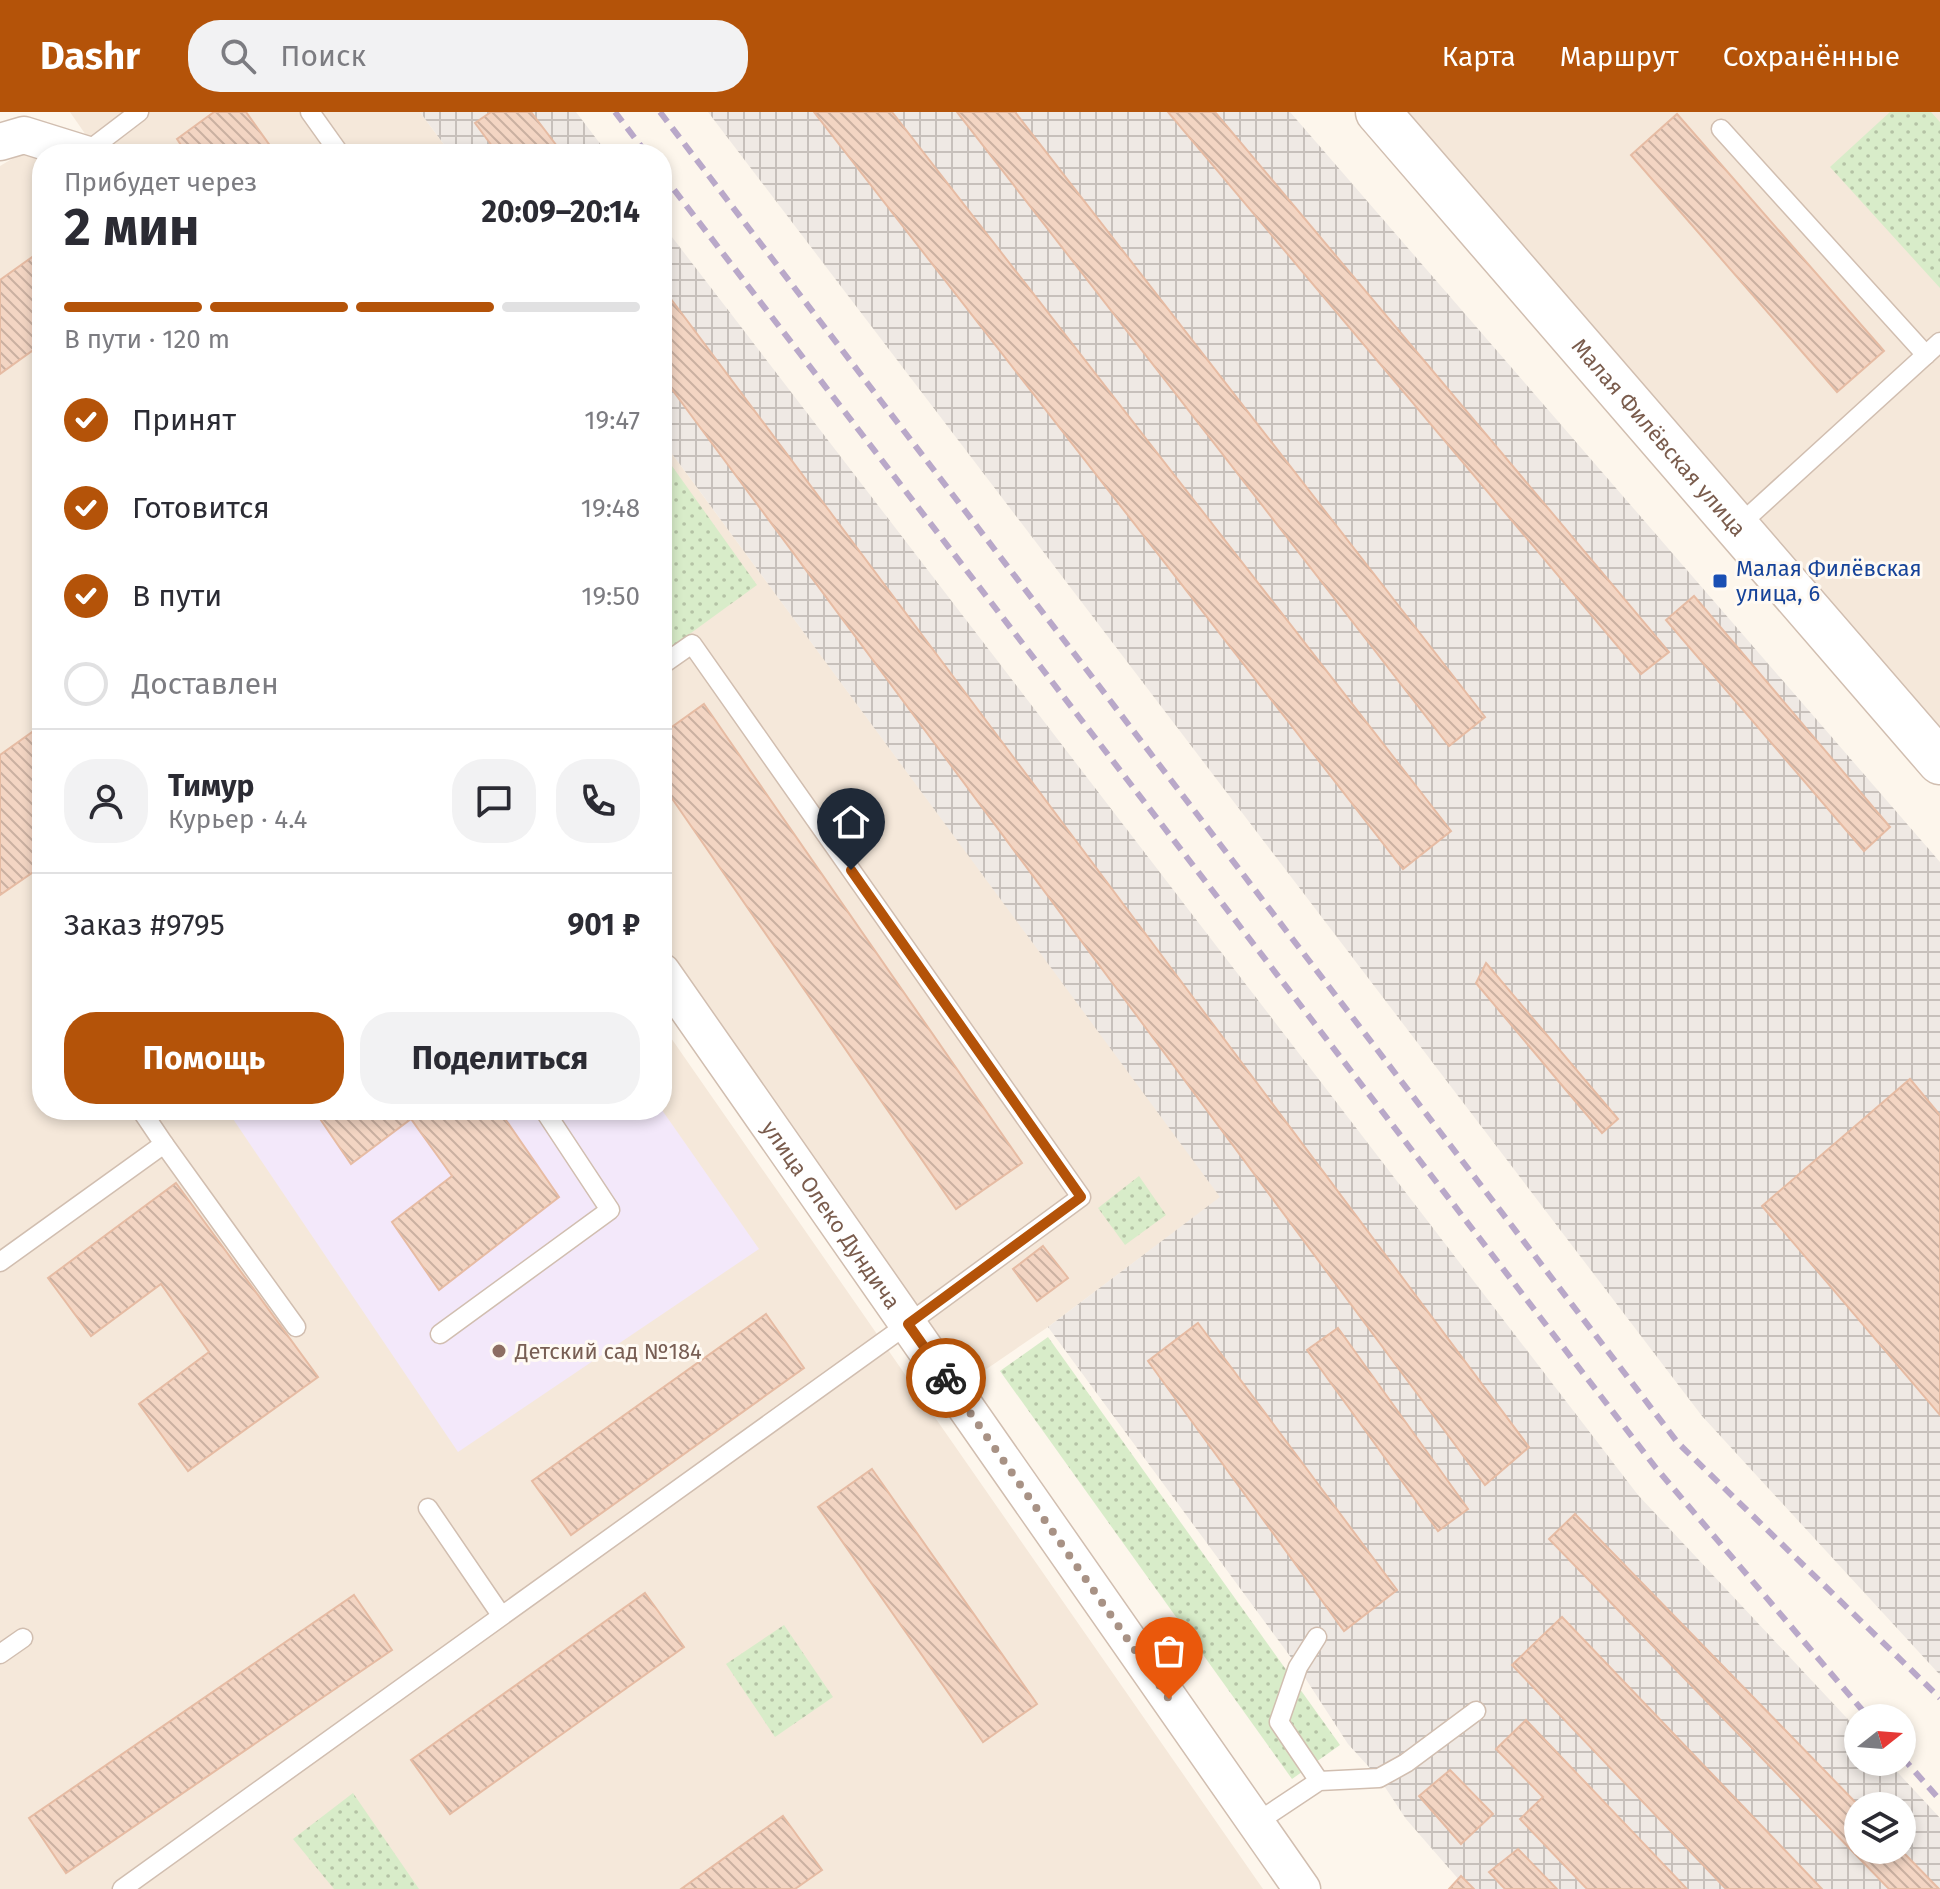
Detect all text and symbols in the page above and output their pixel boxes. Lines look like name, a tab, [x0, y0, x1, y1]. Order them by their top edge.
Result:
search box	[188, 20, 748, 92]
text: Dashr	[40, 33, 140, 79]
icon: search	[216, 34, 260, 78]
text: Поиск	[280, 38, 366, 74]
text: Карта	[1442, 40, 1516, 73]
text: Маршрут	[1560, 40, 1679, 73]
text: Сохранённые	[1723, 40, 1900, 73]
text: Прибудет через	[64, 167, 257, 198]
text: 20:09–20:14	[481, 194, 640, 230]
text: 2 мин	[64, 196, 199, 259]
text: В пути · 120 m	[64, 324, 230, 355]
street label: Малая Филёвская улица	[1566, 333, 1752, 542]
icon: check	[64, 398, 108, 442]
text: Принят	[132, 402, 236, 438]
text: 19:47	[584, 405, 640, 436]
icon: check	[64, 486, 108, 530]
text: Готовится	[132, 490, 270, 526]
text: 19:48	[581, 493, 640, 524]
place label: Малая Филёвская улица, 6	[1736, 555, 1922, 607]
marker: Малая Филёвская улица, 6	[1711, 572, 1729, 590]
icon: check	[64, 574, 108, 618]
text: В пути	[132, 578, 222, 614]
text: 19:50	[581, 581, 640, 612]
text: Доставлен	[132, 666, 279, 702]
button: person	[64, 759, 148, 843]
button: chat	[452, 759, 536, 843]
button: phone	[556, 759, 640, 843]
text: Тимур	[168, 768, 254, 804]
pin	[817, 788, 885, 870]
icon: home	[829, 800, 873, 844]
text: Курьер · 4.4	[168, 804, 307, 835]
text: Заказ #9795	[64, 907, 225, 943]
text: 901 ₽	[567, 907, 640, 943]
button: Помощь	[64, 1012, 344, 1104]
button: Поделиться	[360, 1012, 640, 1104]
street label: улица Олеко Дундича	[756, 1115, 906, 1314]
place label: Детский сад №184	[514, 1338, 702, 1365]
courier	[906, 1338, 986, 1418]
marker: Детский сад №184	[490, 1342, 508, 1360]
icon: bike	[924, 1356, 968, 1400]
pin	[1135, 1617, 1203, 1699]
icon: bag	[1147, 1629, 1191, 1673]
north arrow	[1844, 1704, 1916, 1776]
map controls	[1844, 1704, 1916, 1864]
button: layers	[1844, 1792, 1916, 1864]

